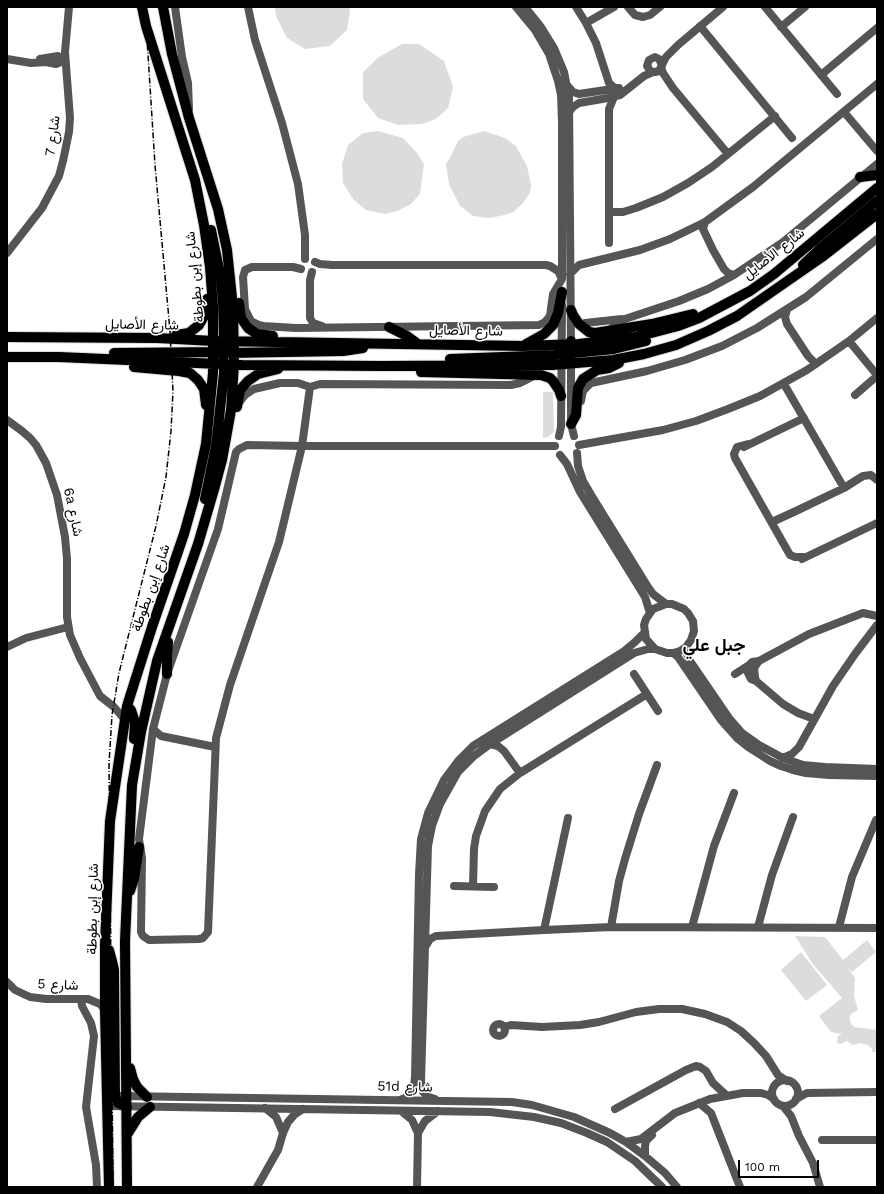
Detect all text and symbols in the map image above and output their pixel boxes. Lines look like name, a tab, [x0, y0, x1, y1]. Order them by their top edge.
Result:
street label: شارع 7	[42, 115, 64, 157]
street label: شارع الأصايل	[740, 225, 808, 283]
street label: شارع إبن بطوطة	[182, 231, 208, 323]
street label: شارع الأصايل	[105, 316, 179, 334]
street label: شارع الأصايل	[429, 322, 503, 340]
street label: 6a شارع	[60, 486, 86, 538]
street label: شارع إبن بطوطة	[128, 542, 174, 634]
district label: جبل علي	[682, 635, 746, 657]
street label: شارع إبن بطوطة	[84, 863, 102, 955]
street label: شارع 5	[37, 976, 79, 994]
street label: 51d شارع	[377, 1078, 433, 1096]
scale bar	[740, 1152, 821, 1178]
text: 100 m	[745, 1160, 780, 1174]

